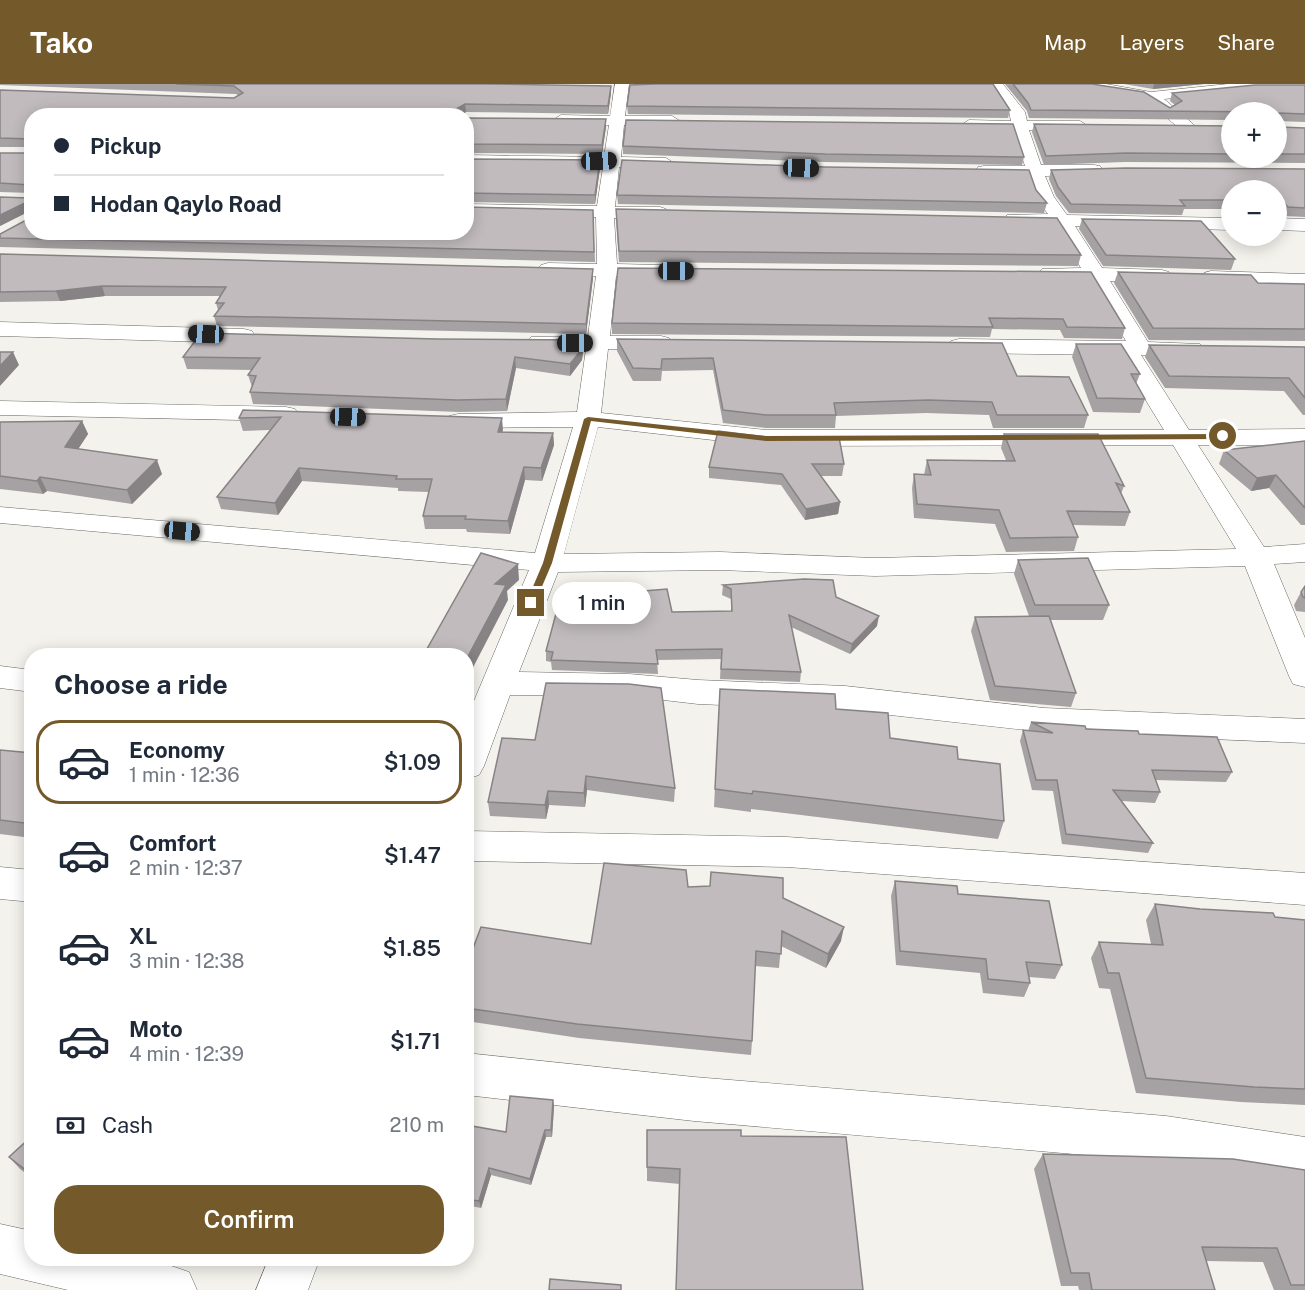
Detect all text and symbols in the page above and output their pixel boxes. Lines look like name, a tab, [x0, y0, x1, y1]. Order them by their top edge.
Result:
text: Tako	[30, 26, 93, 59]
text: Map	[1044, 30, 1087, 55]
text: Layers	[1120, 30, 1184, 55]
text: Share	[1217, 30, 1275, 55]
map controls	[1221, 102, 1287, 246]
button: +	[1221, 102, 1287, 168]
text: Pickup	[90, 133, 161, 159]
car	[581, 151, 617, 171]
car	[783, 158, 819, 178]
button: −	[1221, 180, 1287, 246]
text: Hodan Qaylo Road	[90, 191, 282, 217]
car	[658, 262, 694, 280]
car	[188, 324, 224, 344]
car	[557, 334, 593, 352]
car	[330, 407, 366, 427]
route start	[1209, 422, 1236, 449]
car	[163, 520, 201, 542]
callout: 1 min	[552, 582, 651, 624]
route end	[517, 589, 544, 616]
text: 1 min	[578, 591, 625, 615]
text: Choose a ride	[54, 668, 228, 700]
icon: car	[57, 735, 111, 789]
text: Economy	[129, 737, 225, 763]
text: $1.09	[384, 749, 441, 775]
text: 1 min · 12:36	[129, 763, 240, 787]
icon: car	[57, 828, 111, 882]
text: Comfort	[129, 830, 216, 856]
text: $1.47	[384, 842, 441, 868]
text: 2 min · 12:37	[129, 856, 243, 880]
icon: car	[57, 921, 111, 975]
text: XL	[129, 923, 157, 949]
text: $1.85	[383, 935, 441, 961]
text: 3 min · 12:38	[129, 949, 245, 973]
icon: car	[57, 1014, 111, 1068]
text: Moto	[129, 1016, 183, 1042]
text: $1.71	[390, 1028, 441, 1054]
text: 4 min · 12:39	[129, 1042, 244, 1066]
icon: cash	[54, 1109, 87, 1142]
text: Cash	[102, 1112, 153, 1138]
text: 210 m	[390, 1113, 444, 1137]
button: Confirm	[54, 1185, 444, 1254]

